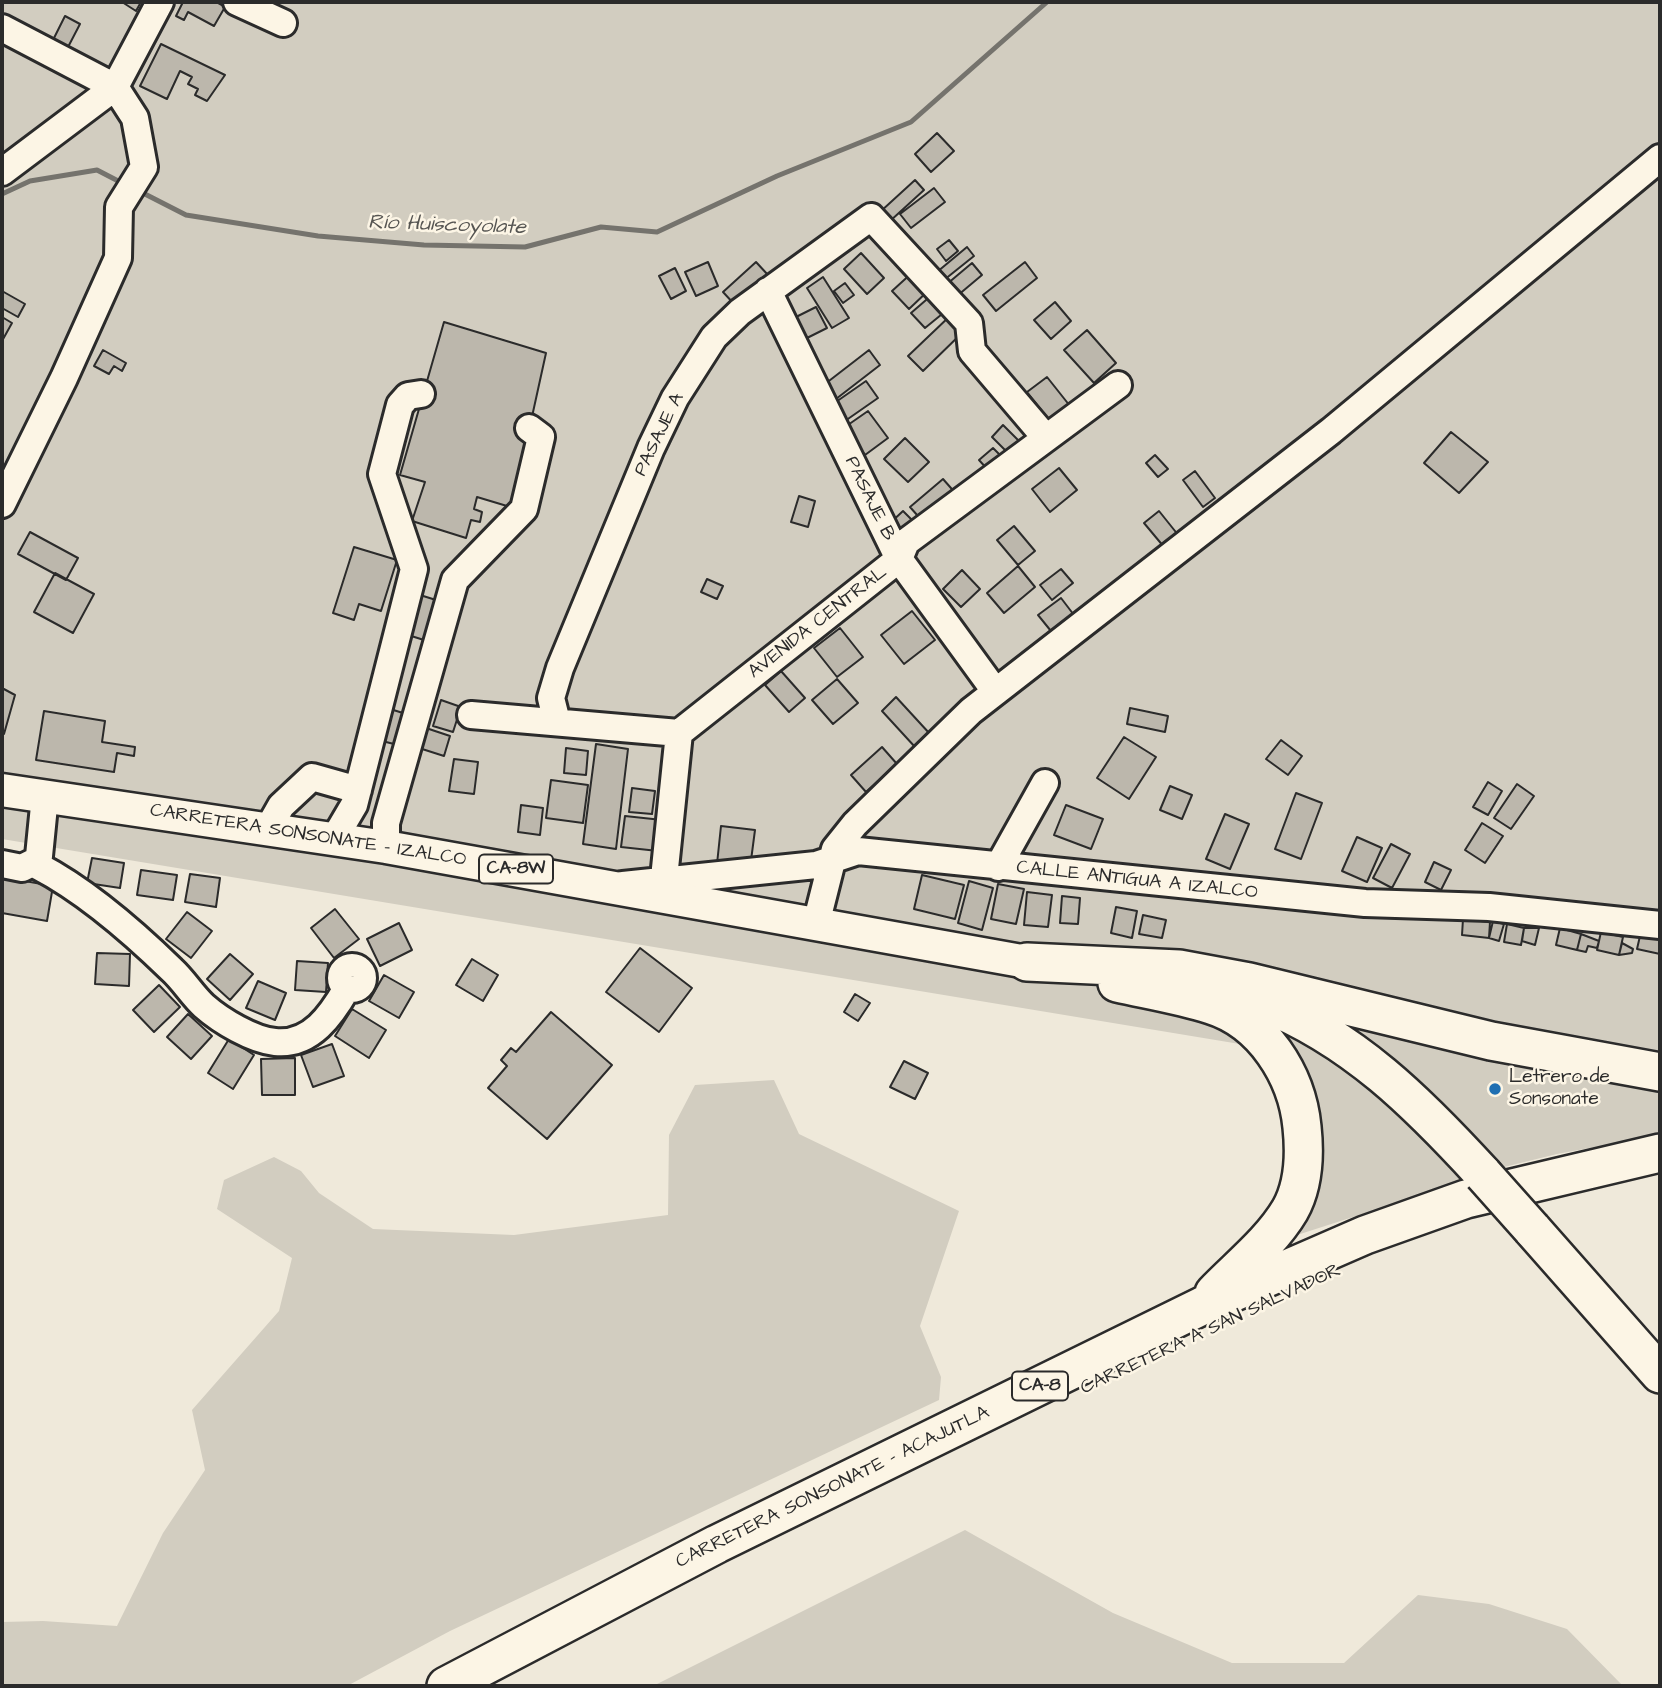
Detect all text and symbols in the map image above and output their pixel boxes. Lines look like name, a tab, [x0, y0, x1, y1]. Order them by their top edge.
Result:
water label: Río Huiscoyolate	[368, 211, 526, 241]
street label: PASAJE A	[630, 390, 690, 480]
street label: PASAJE B	[839, 453, 899, 545]
street label: AVENIDA CENTRAL	[744, 562, 892, 684]
street label: CARRETERA SONSONATE - IZALCO	[148, 800, 468, 872]
road number: CA-8W	[479, 854, 553, 884]
street label: CALLE ANTIGUA A IZALCO	[1015, 857, 1259, 905]
place label: Letrero de Sonsonate	[1509, 1067, 1610, 1111]
marker: Letrero de Sonsonate	[1487, 1081, 1503, 1097]
street label: CARRETERA A SAN SALVADOR	[1077, 1260, 1345, 1400]
road number: CA-8	[1012, 1372, 1068, 1400]
street label: CARRETERA SONSONATE - ACAJUTLA	[672, 1402, 994, 1574]

